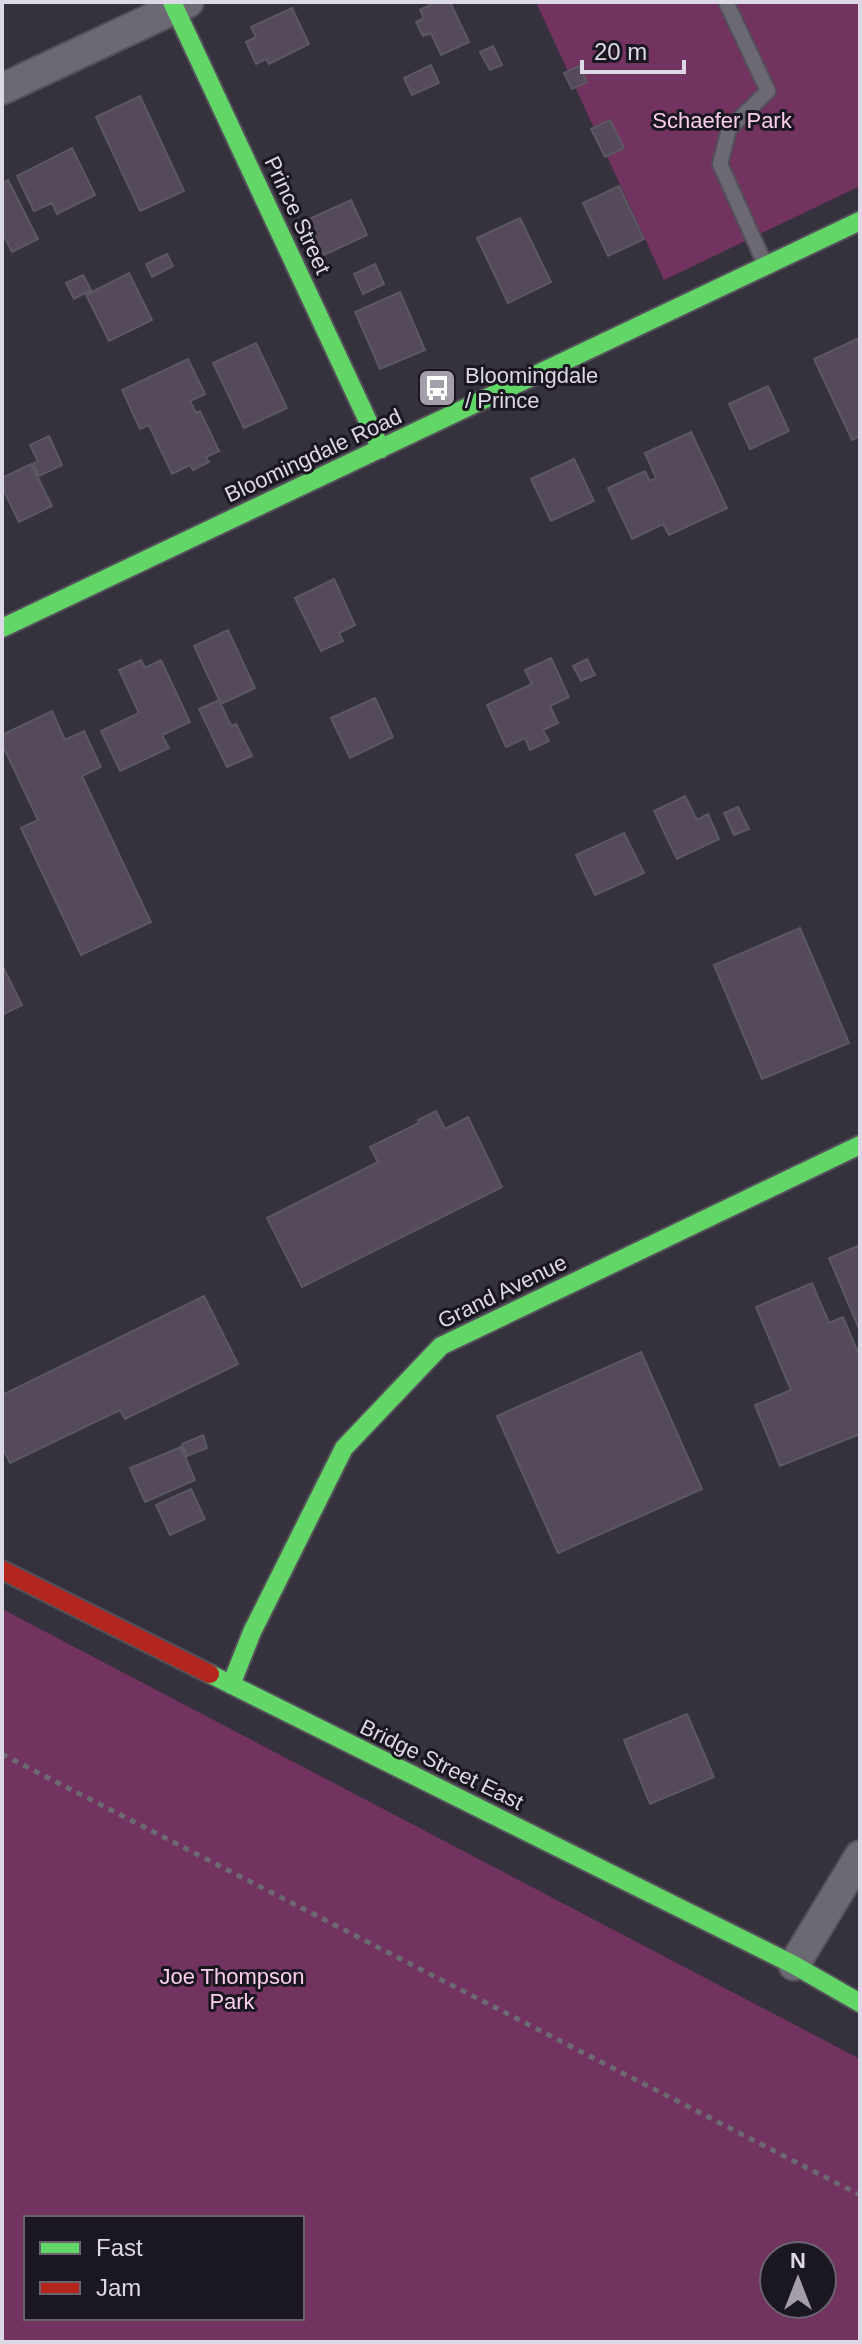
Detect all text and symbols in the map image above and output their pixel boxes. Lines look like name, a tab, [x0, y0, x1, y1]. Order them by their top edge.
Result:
scale bar	[582, 24, 684, 74]
text: 20 m	[594, 38, 647, 65]
park label: Schaefer Park	[652, 108, 793, 133]
street label: Prince Street	[259, 152, 336, 278]
place label: Bloomingdale / Prince	[465, 363, 598, 413]
bus stop icon: Bloomingdale / Prince	[416, 367, 458, 409]
street label: Bloomingdale Road	[221, 404, 406, 507]
street label: Grand Avenue	[434, 1249, 571, 1333]
street label: Bridge Street East	[356, 1714, 527, 1815]
park label: Joe Thompson Park	[159, 1964, 305, 2014]
legend	[24, 2216, 304, 2320]
text: Fast	[96, 2234, 143, 2261]
north arrow	[758, 2240, 838, 2320]
text: N	[790, 2248, 806, 2273]
text: Jam	[96, 2274, 141, 2301]

